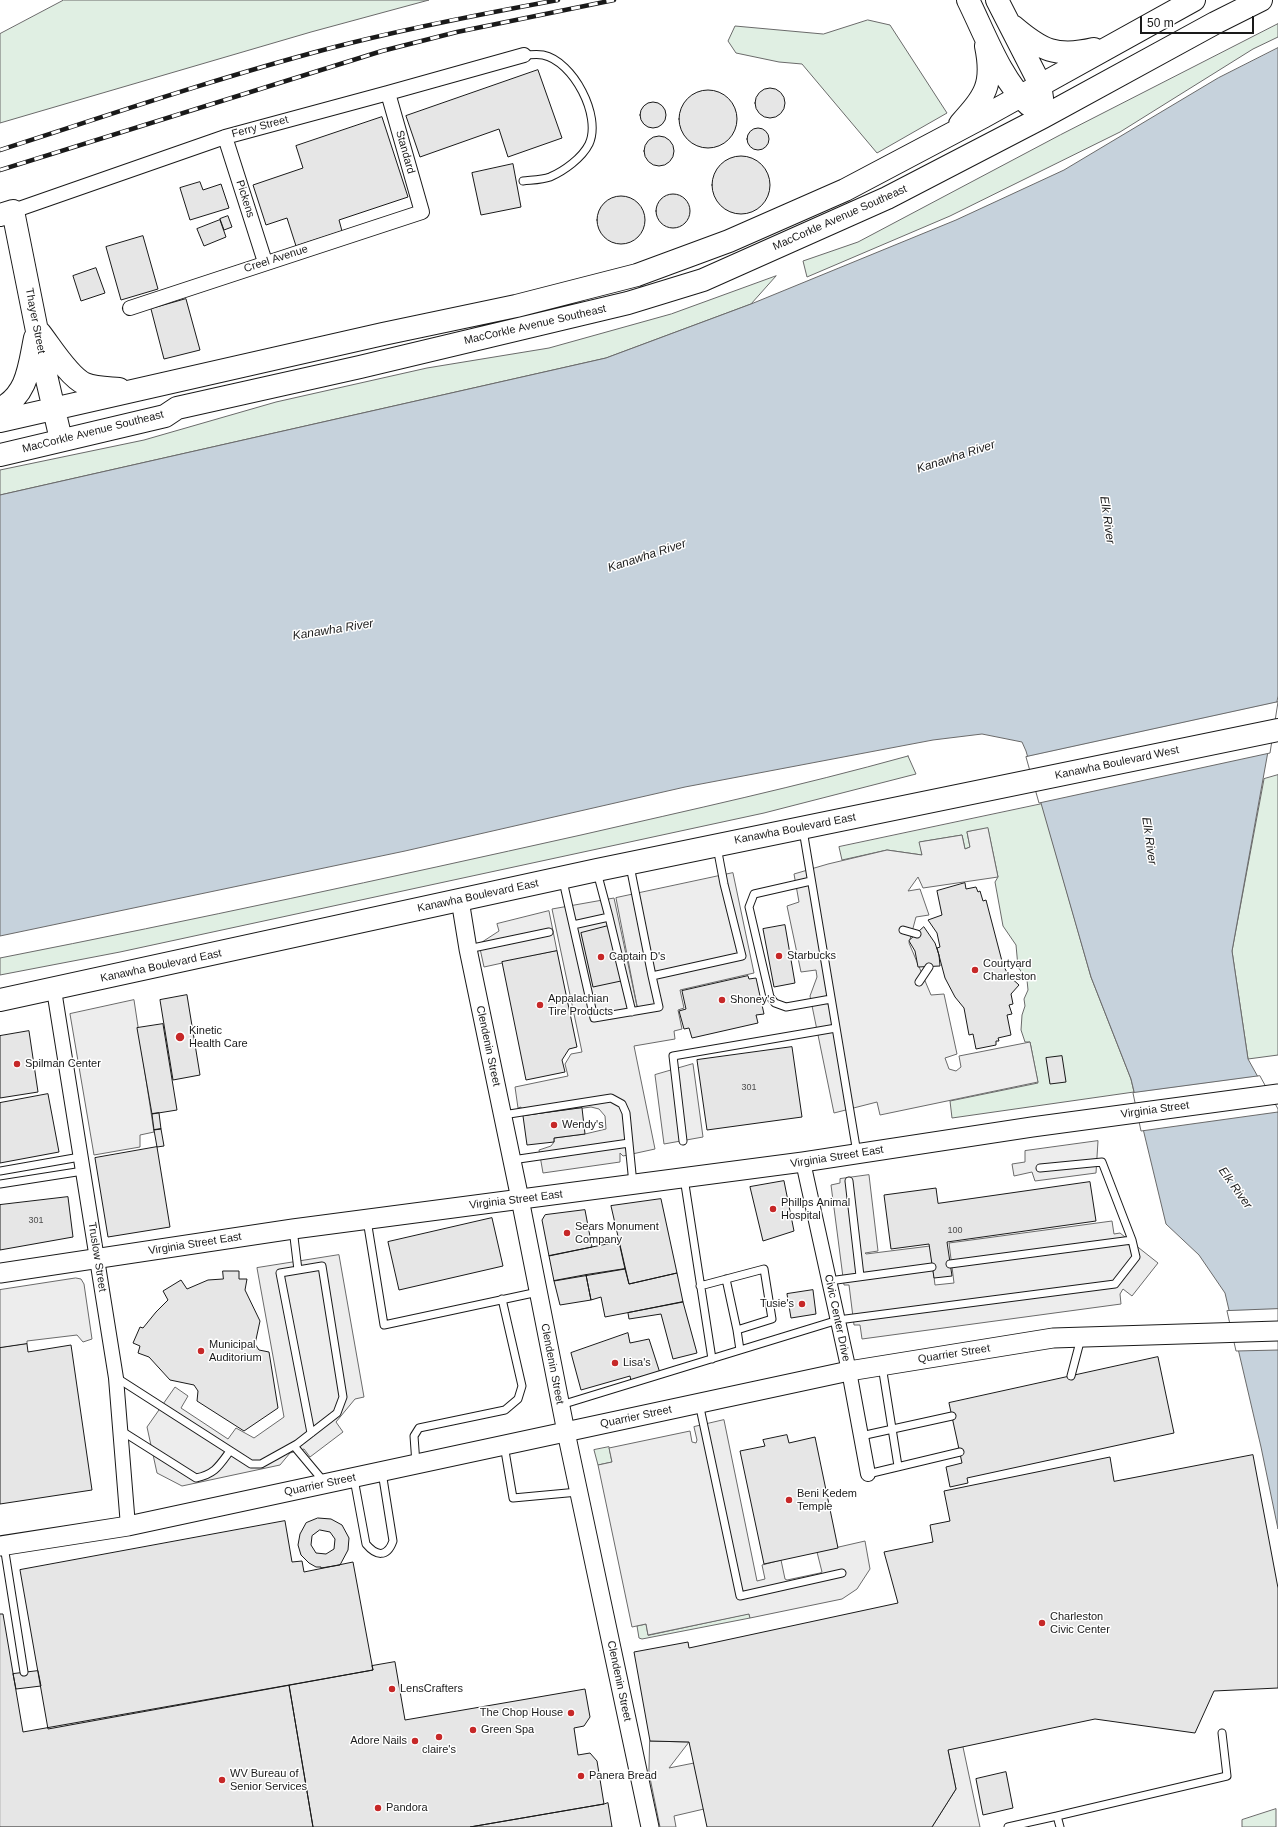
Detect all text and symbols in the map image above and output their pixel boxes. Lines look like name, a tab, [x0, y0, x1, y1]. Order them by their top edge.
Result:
scale bar	[1142, 8, 1256, 34]
text: 50 m	[1147, 16, 1174, 30]
street label: Ferry Street	[230, 113, 290, 141]
street label: Standard	[393, 129, 417, 175]
street label: Pickens	[233, 179, 257, 219]
street label: MacCorkle Avenue Southeast	[771, 182, 909, 254]
street label: Creel Avenue	[242, 242, 310, 276]
street label: Thayer Street	[22, 287, 48, 355]
street label: MacCorkle Avenue Southeast	[463, 302, 607, 348]
street label: MacCorkle Avenue Southeast	[21, 408, 165, 456]
water label: Kanawha River	[915, 438, 997, 476]
water label: Elk River	[1097, 495, 1117, 545]
water label: Kanawha River	[606, 537, 688, 575]
water label: Kanawha River	[292, 617, 374, 643]
street label: Kanawha Boulevard West	[1054, 743, 1180, 783]
street label: Kanawha Boulevard East	[733, 811, 857, 847]
water label: Elk River	[1139, 816, 1159, 866]
street label: Kanawha Boulevard East	[416, 877, 540, 915]
street label: Kanawha Boulevard East	[99, 947, 223, 985]
place label: Starbucks	[787, 949, 836, 963]
place label: Captain D's	[609, 950, 666, 964]
marker: Starbucks	[774, 951, 784, 961]
marker: Captain D's	[596, 952, 606, 962]
place label: Courtyard Charleston	[983, 957, 1036, 983]
marker: Courtyard Charleston	[970, 965, 980, 975]
place label: Appalachian Tire Products	[548, 992, 613, 1018]
place label: Shoney's	[730, 993, 775, 1007]
marker: Shoney's	[717, 995, 727, 1005]
marker: Appalachian Tire Products	[535, 1000, 545, 1010]
street label: Clendenin Street	[473, 1005, 503, 1087]
place label: Kinetic Health Care	[189, 1024, 248, 1050]
marker: Kinetic Health Care	[174, 1031, 186, 1043]
place label: Spilman Center	[25, 1057, 101, 1071]
marker: Spilman Center	[12, 1059, 22, 1069]
house number: 301	[741, 1083, 757, 1093]
street label: Virginia Street	[1120, 1099, 1190, 1121]
place label: Wendy's	[562, 1118, 604, 1132]
marker: Wendy's	[549, 1120, 559, 1130]
street label: Virginia Street East	[790, 1143, 884, 1171]
water label: Elk River	[1215, 1164, 1255, 1212]
street label: Virginia Street East	[469, 1188, 563, 1212]
place label: Phillps Animal Hospital	[781, 1196, 850, 1222]
marker: Phillps Animal Hospital	[768, 1204, 778, 1214]
house number: 301	[28, 1216, 44, 1226]
place label: Sears Monument Company	[575, 1220, 659, 1246]
street label: Truslow Street	[85, 1221, 109, 1293]
house number: 100	[947, 1226, 963, 1236]
marker: Sears Monument Company	[562, 1228, 572, 1238]
street label: Virginia Street East	[148, 1230, 242, 1258]
street label: Civic Center Drive	[821, 1273, 853, 1363]
place label: Tusie's	[760, 1297, 794, 1311]
marker: Tusie's	[797, 1299, 807, 1309]
street label: Clendenin Street	[538, 1323, 566, 1405]
place label: Municipal Auditorium	[209, 1338, 262, 1364]
street label: Quarrier Street	[917, 1342, 991, 1366]
marker: Municipal Auditorium	[196, 1346, 206, 1356]
place label: Lisa's	[623, 1356, 651, 1370]
marker: Lisa's	[610, 1358, 620, 1368]
street label: Quarrier Street	[599, 1403, 673, 1431]
street label: Quarrier Street	[283, 1471, 357, 1499]
place label: Beni Kedem Temple	[797, 1487, 857, 1513]
marker: Beni Kedem Temple	[784, 1495, 794, 1505]
place label: Charleston Civic Center	[1050, 1610, 1110, 1636]
marker: Charleston Civic Center	[1037, 1618, 1047, 1628]
street label: Clendenin Street	[604, 1640, 634, 1722]
place label: LensCrafters	[400, 1682, 463, 1696]
marker: LensCrafters	[387, 1684, 397, 1694]
place label: The Chop House	[480, 1706, 563, 1720]
marker: The Chop House	[566, 1708, 576, 1718]
place label: Green Spa	[481, 1723, 534, 1737]
marker: Green Spa	[468, 1725, 478, 1735]
marker: claire's	[434, 1732, 444, 1742]
place label: Adore Nails	[350, 1734, 407, 1748]
marker: Adore Nails	[410, 1736, 420, 1746]
place label: claire's	[422, 1743, 456, 1757]
place label: WV Bureau of Senior Services	[230, 1767, 307, 1793]
place label: Panera Bread	[589, 1769, 657, 1783]
marker: Panera Bread	[576, 1771, 586, 1781]
marker: WV Bureau of Senior Services	[217, 1775, 227, 1785]
place label: Pandora	[386, 1801, 428, 1815]
marker: Pandora	[373, 1803, 383, 1813]

